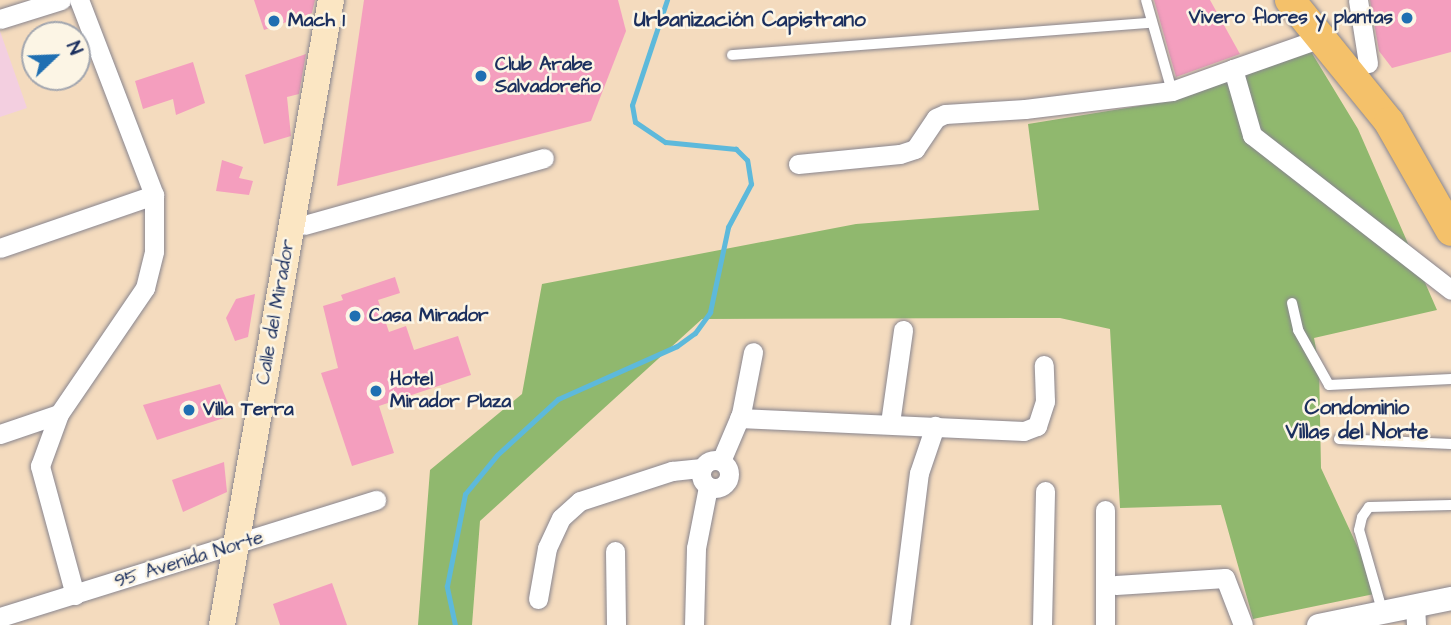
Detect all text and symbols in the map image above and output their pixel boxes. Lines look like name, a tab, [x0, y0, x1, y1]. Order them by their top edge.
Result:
district label: Urbanización Capistrano	[634, 7, 866, 33]
place label: Vivero flores y plantas	[1189, 7, 1393, 29]
place label: Mach 1	[288, 10, 345, 32]
marker: Vivero flores y plantas	[1399, 10, 1415, 26]
marker: Mach 1	[266, 13, 282, 29]
north arrow	[21, 21, 91, 91]
text: N	[59, 38, 89, 59]
place label: Club Arabe Salvadoreño	[495, 54, 601, 98]
marker: Club Arabe Salvadoreño	[473, 68, 489, 84]
street label: Calle del Mirador	[252, 238, 300, 386]
place label: Casa Mirador	[369, 305, 489, 327]
marker: Casa Mirador	[347, 308, 363, 324]
place label: Hotel Mirador Plaza	[390, 369, 511, 413]
marker: Hotel Mirador Plaza	[368, 383, 384, 399]
district label: Condominio Villas del Norte	[1286, 395, 1428, 445]
place label: Villa Terra	[203, 399, 294, 421]
marker: Villa Terra	[181, 402, 197, 418]
street label: 95 Avenida Norte	[112, 526, 266, 594]

